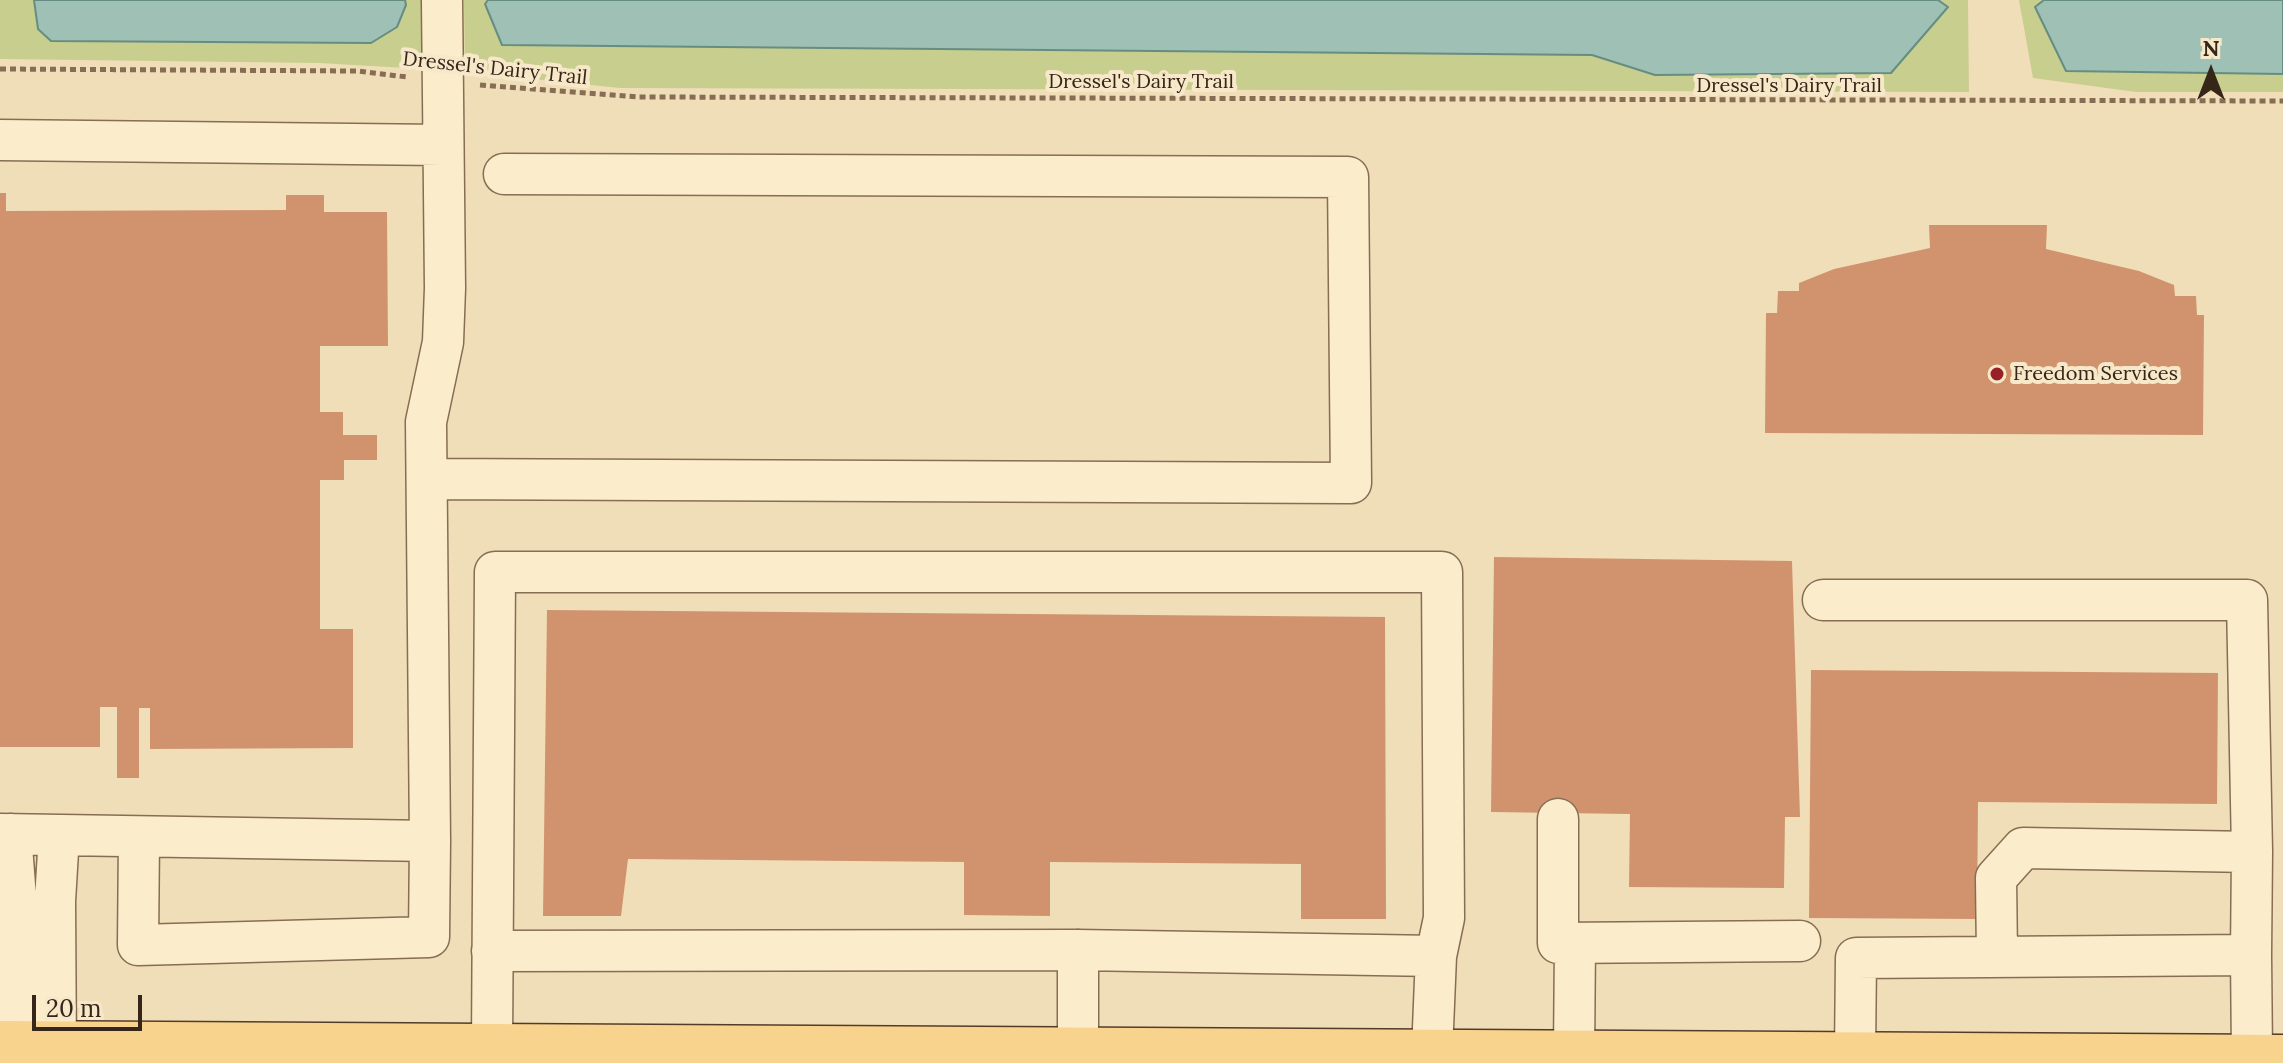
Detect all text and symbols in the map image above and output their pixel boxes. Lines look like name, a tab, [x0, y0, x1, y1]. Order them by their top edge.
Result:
north arrow	[2171, 32, 2251, 112]
text: N	[2202, 34, 2220, 62]
street label: Dressel's Dairy Trail	[401, 47, 589, 91]
street label: Dressel's Dairy Trail	[1048, 70, 1234, 94]
street label: Dressel's Dairy Trail	[1696, 74, 1882, 98]
place label: Freedom Services	[2013, 362, 2178, 386]
marker: Freedom Services	[1988, 365, 2006, 383]
scale bar	[36, 979, 146, 1029]
text: 20 m	[46, 993, 102, 1024]

